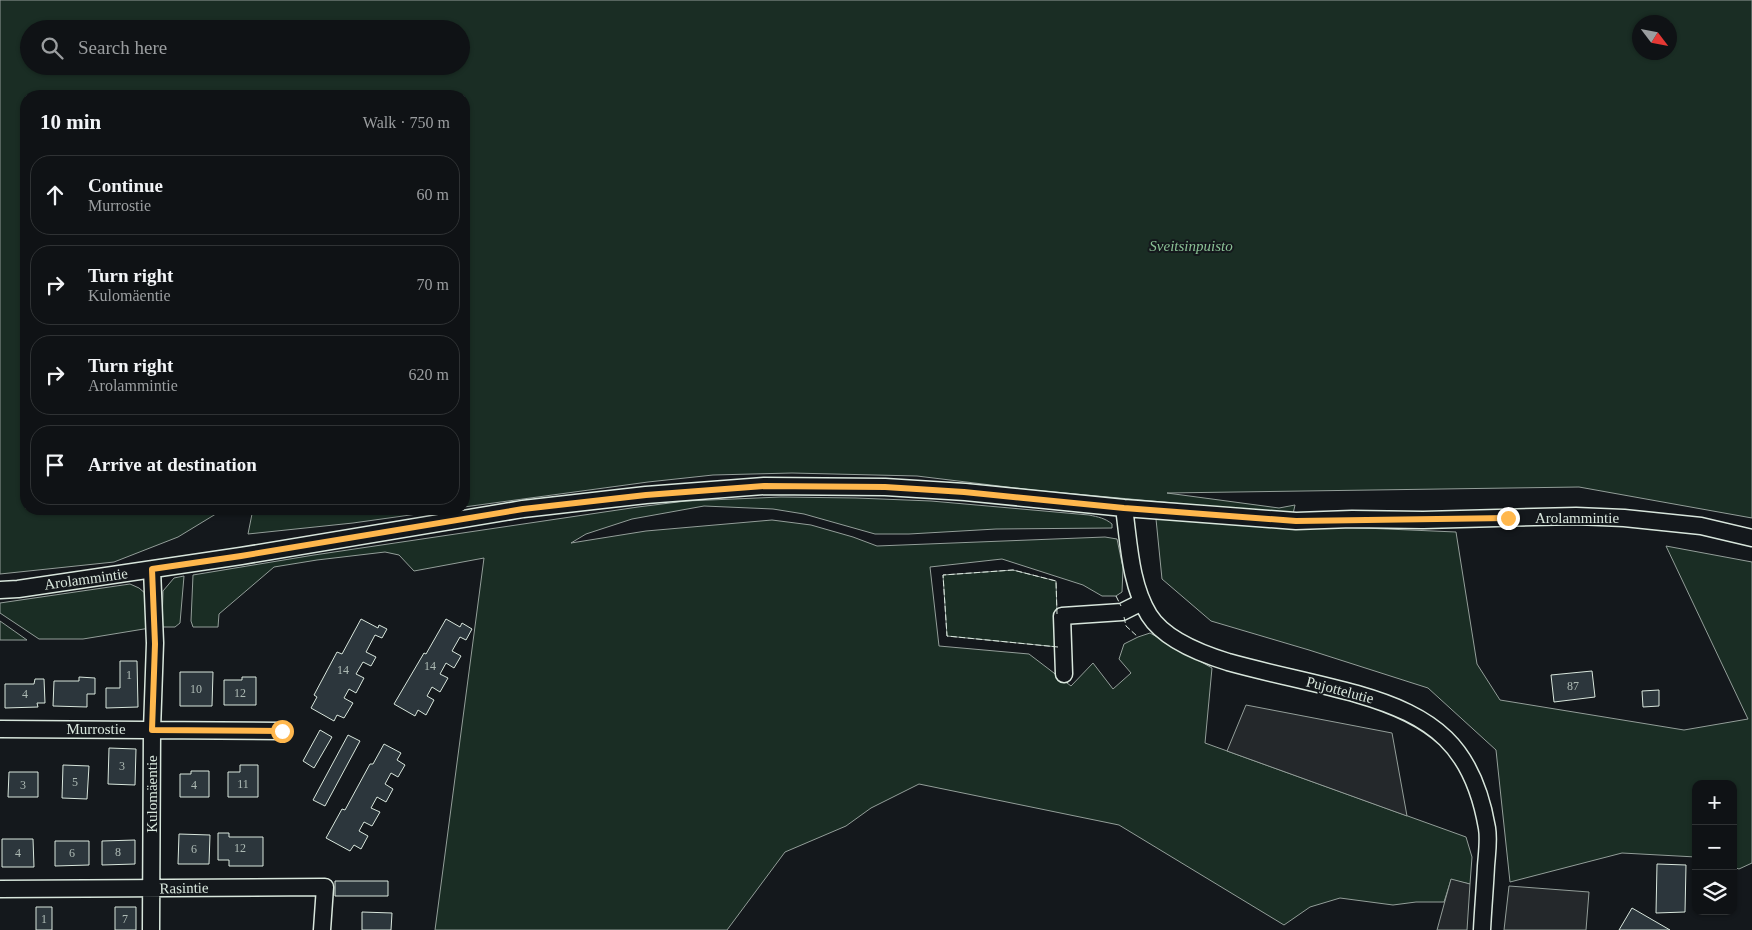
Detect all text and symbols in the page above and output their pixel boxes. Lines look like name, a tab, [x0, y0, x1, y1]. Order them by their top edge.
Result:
north arrow	[1632, 15, 1677, 60]
search box	[20, 20, 470, 75]
icon: search	[38, 34, 66, 62]
text: Search here	[78, 37, 167, 58]
text: 10 min	[40, 110, 101, 134]
text: Walk · 750 m	[363, 114, 450, 131]
text: Continue	[88, 175, 163, 196]
icon: ahead	[41, 181, 69, 209]
text: 60 m	[417, 186, 449, 203]
text: Murrostie	[88, 197, 151, 214]
park label: Sveitsinpuisto	[1149, 238, 1233, 254]
text: Turn right	[88, 265, 173, 286]
icon: right	[41, 271, 69, 299]
text: 70 m	[417, 276, 449, 293]
text: Kulomäentie	[88, 287, 171, 304]
text: Turn right	[88, 355, 173, 376]
icon: right	[41, 361, 69, 389]
text: 620 m	[409, 366, 449, 383]
text: Arolammintie	[88, 377, 178, 394]
icon: arrive	[41, 451, 69, 479]
text: Arrive at destination	[88, 454, 257, 475]
route end	[1497, 507, 1520, 530]
street label: Arolammintie	[1535, 510, 1619, 526]
street label: Arolammintie	[43, 565, 129, 593]
house number: 14	[424, 659, 436, 673]
house number: 14	[337, 663, 349, 677]
house number: 1	[126, 668, 132, 682]
street label: Pujottelutie	[1305, 673, 1376, 707]
house number: 87	[1567, 679, 1579, 693]
house number: 10	[190, 682, 202, 696]
house number: 12	[234, 686, 246, 700]
house number: 4	[22, 687, 28, 701]
route start	[271, 720, 294, 743]
street label: Murrostie	[66, 721, 126, 737]
street label: Kulomäentie	[144, 755, 160, 833]
house number: 3	[119, 759, 125, 773]
house number: 5	[72, 775, 78, 789]
house number: 11	[237, 777, 249, 791]
house number: 3	[20, 778, 26, 792]
house number: 4	[191, 778, 197, 792]
map controls	[1692, 780, 1737, 915]
button: +	[1692, 780, 1737, 825]
button: −	[1692, 825, 1737, 870]
house number: 12	[234, 841, 246, 855]
house number: 6	[191, 842, 197, 856]
house number: 8	[115, 845, 121, 859]
house number: 4	[15, 846, 21, 860]
house number: 6	[69, 846, 75, 860]
button: layers	[1692, 870, 1737, 915]
street label: Rasintie	[159, 880, 209, 896]
house number: 1	[41, 912, 47, 926]
house number: 7	[122, 912, 128, 926]

